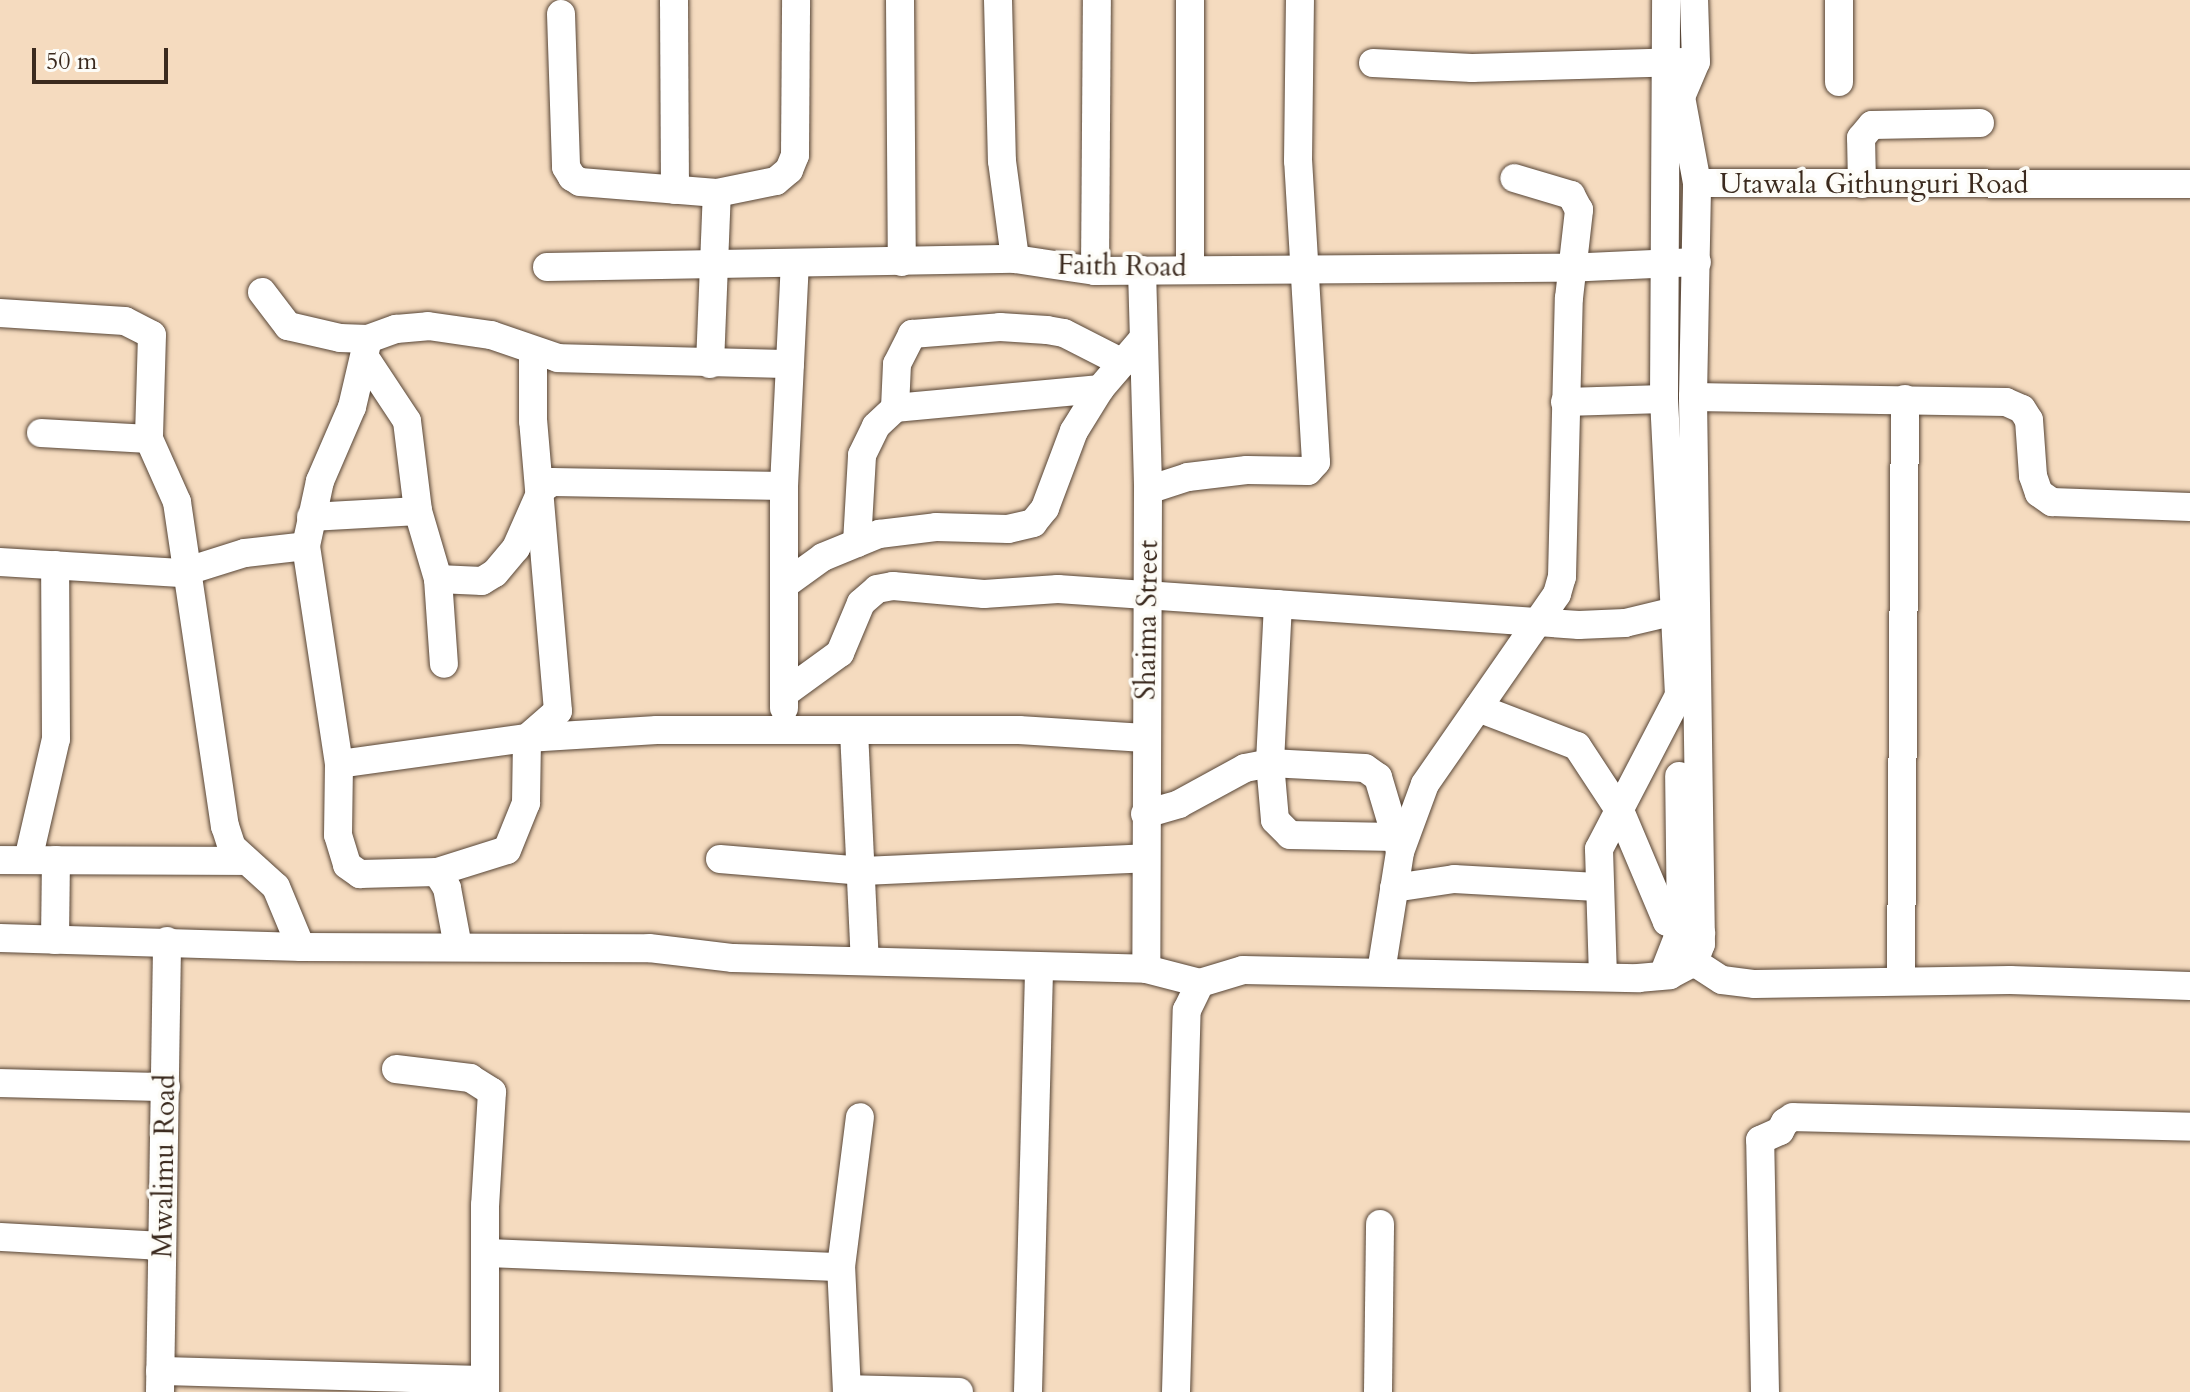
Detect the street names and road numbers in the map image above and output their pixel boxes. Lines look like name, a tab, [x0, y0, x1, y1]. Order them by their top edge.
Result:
street label: Utawala Githunguri Road	[1720, 167, 2028, 201]
street label: Faith Road	[1057, 248, 1187, 284]
street label: Shaima Street	[1129, 540, 1165, 700]
street label: Mwalimu Road	[146, 1074, 182, 1258]

